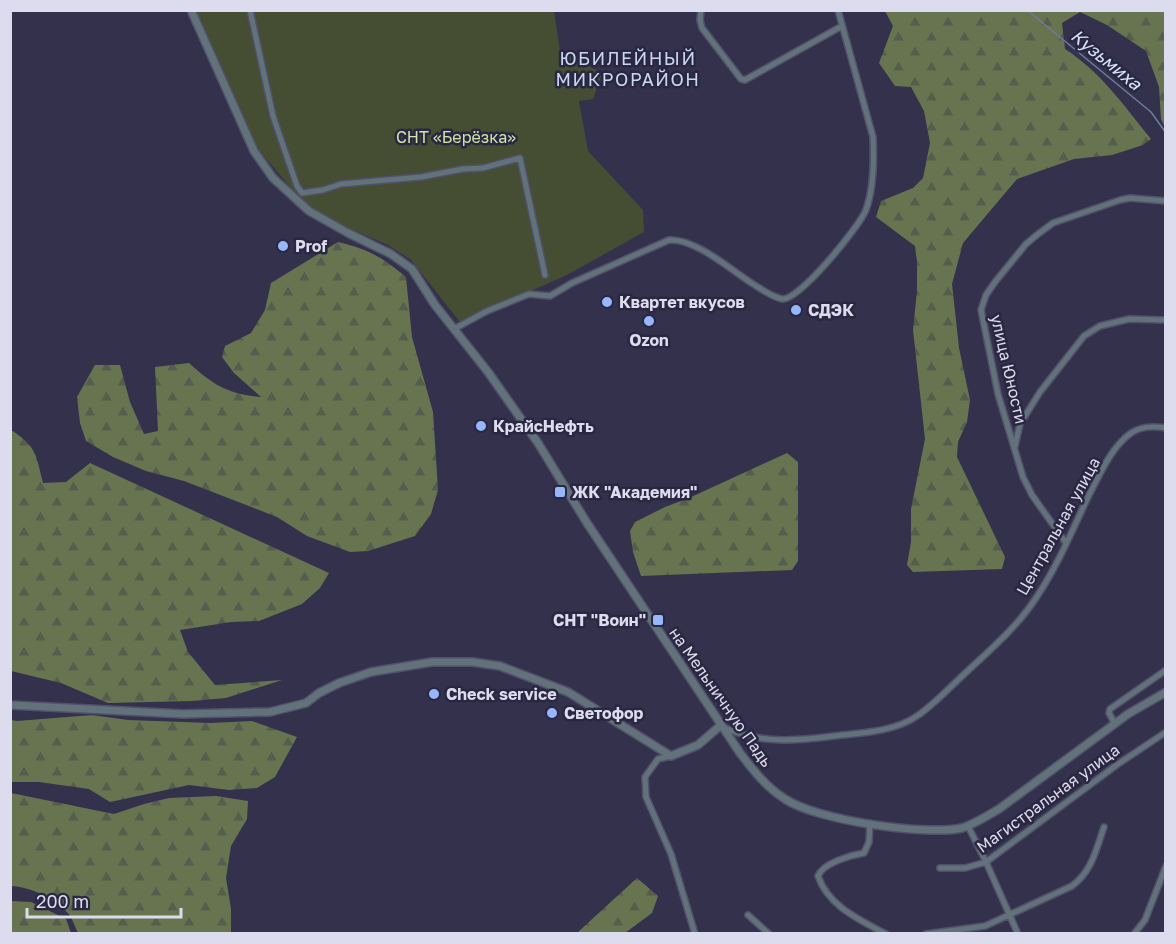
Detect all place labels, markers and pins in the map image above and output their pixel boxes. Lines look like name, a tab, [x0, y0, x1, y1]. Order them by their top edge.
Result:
place label: Prof	[295, 236, 327, 256]
marker: Prof	[276, 239, 290, 253]
place label: Квартет вкусов	[619, 292, 745, 312]
marker: Квартет вкусов	[600, 295, 614, 309]
place label: СДЭК	[808, 300, 854, 320]
marker: СДЭК	[789, 303, 803, 317]
marker: Ozon	[642, 314, 656, 328]
place label: Ozon	[629, 330, 669, 350]
place label: КрайсНефть	[493, 416, 594, 436]
marker: КрайсНефть	[474, 419, 488, 433]
place label: ЖК "Академия"	[572, 482, 697, 502]
marker: ЖК "Академия"	[553, 485, 567, 499]
place label: СНТ "Воин"	[553, 610, 646, 630]
marker: СНТ "Воин"	[651, 613, 665, 627]
place label: Check service	[446, 684, 557, 704]
marker: Check service	[427, 687, 441, 701]
place label: Светофор	[564, 703, 644, 723]
marker: Светофор	[545, 706, 559, 720]

